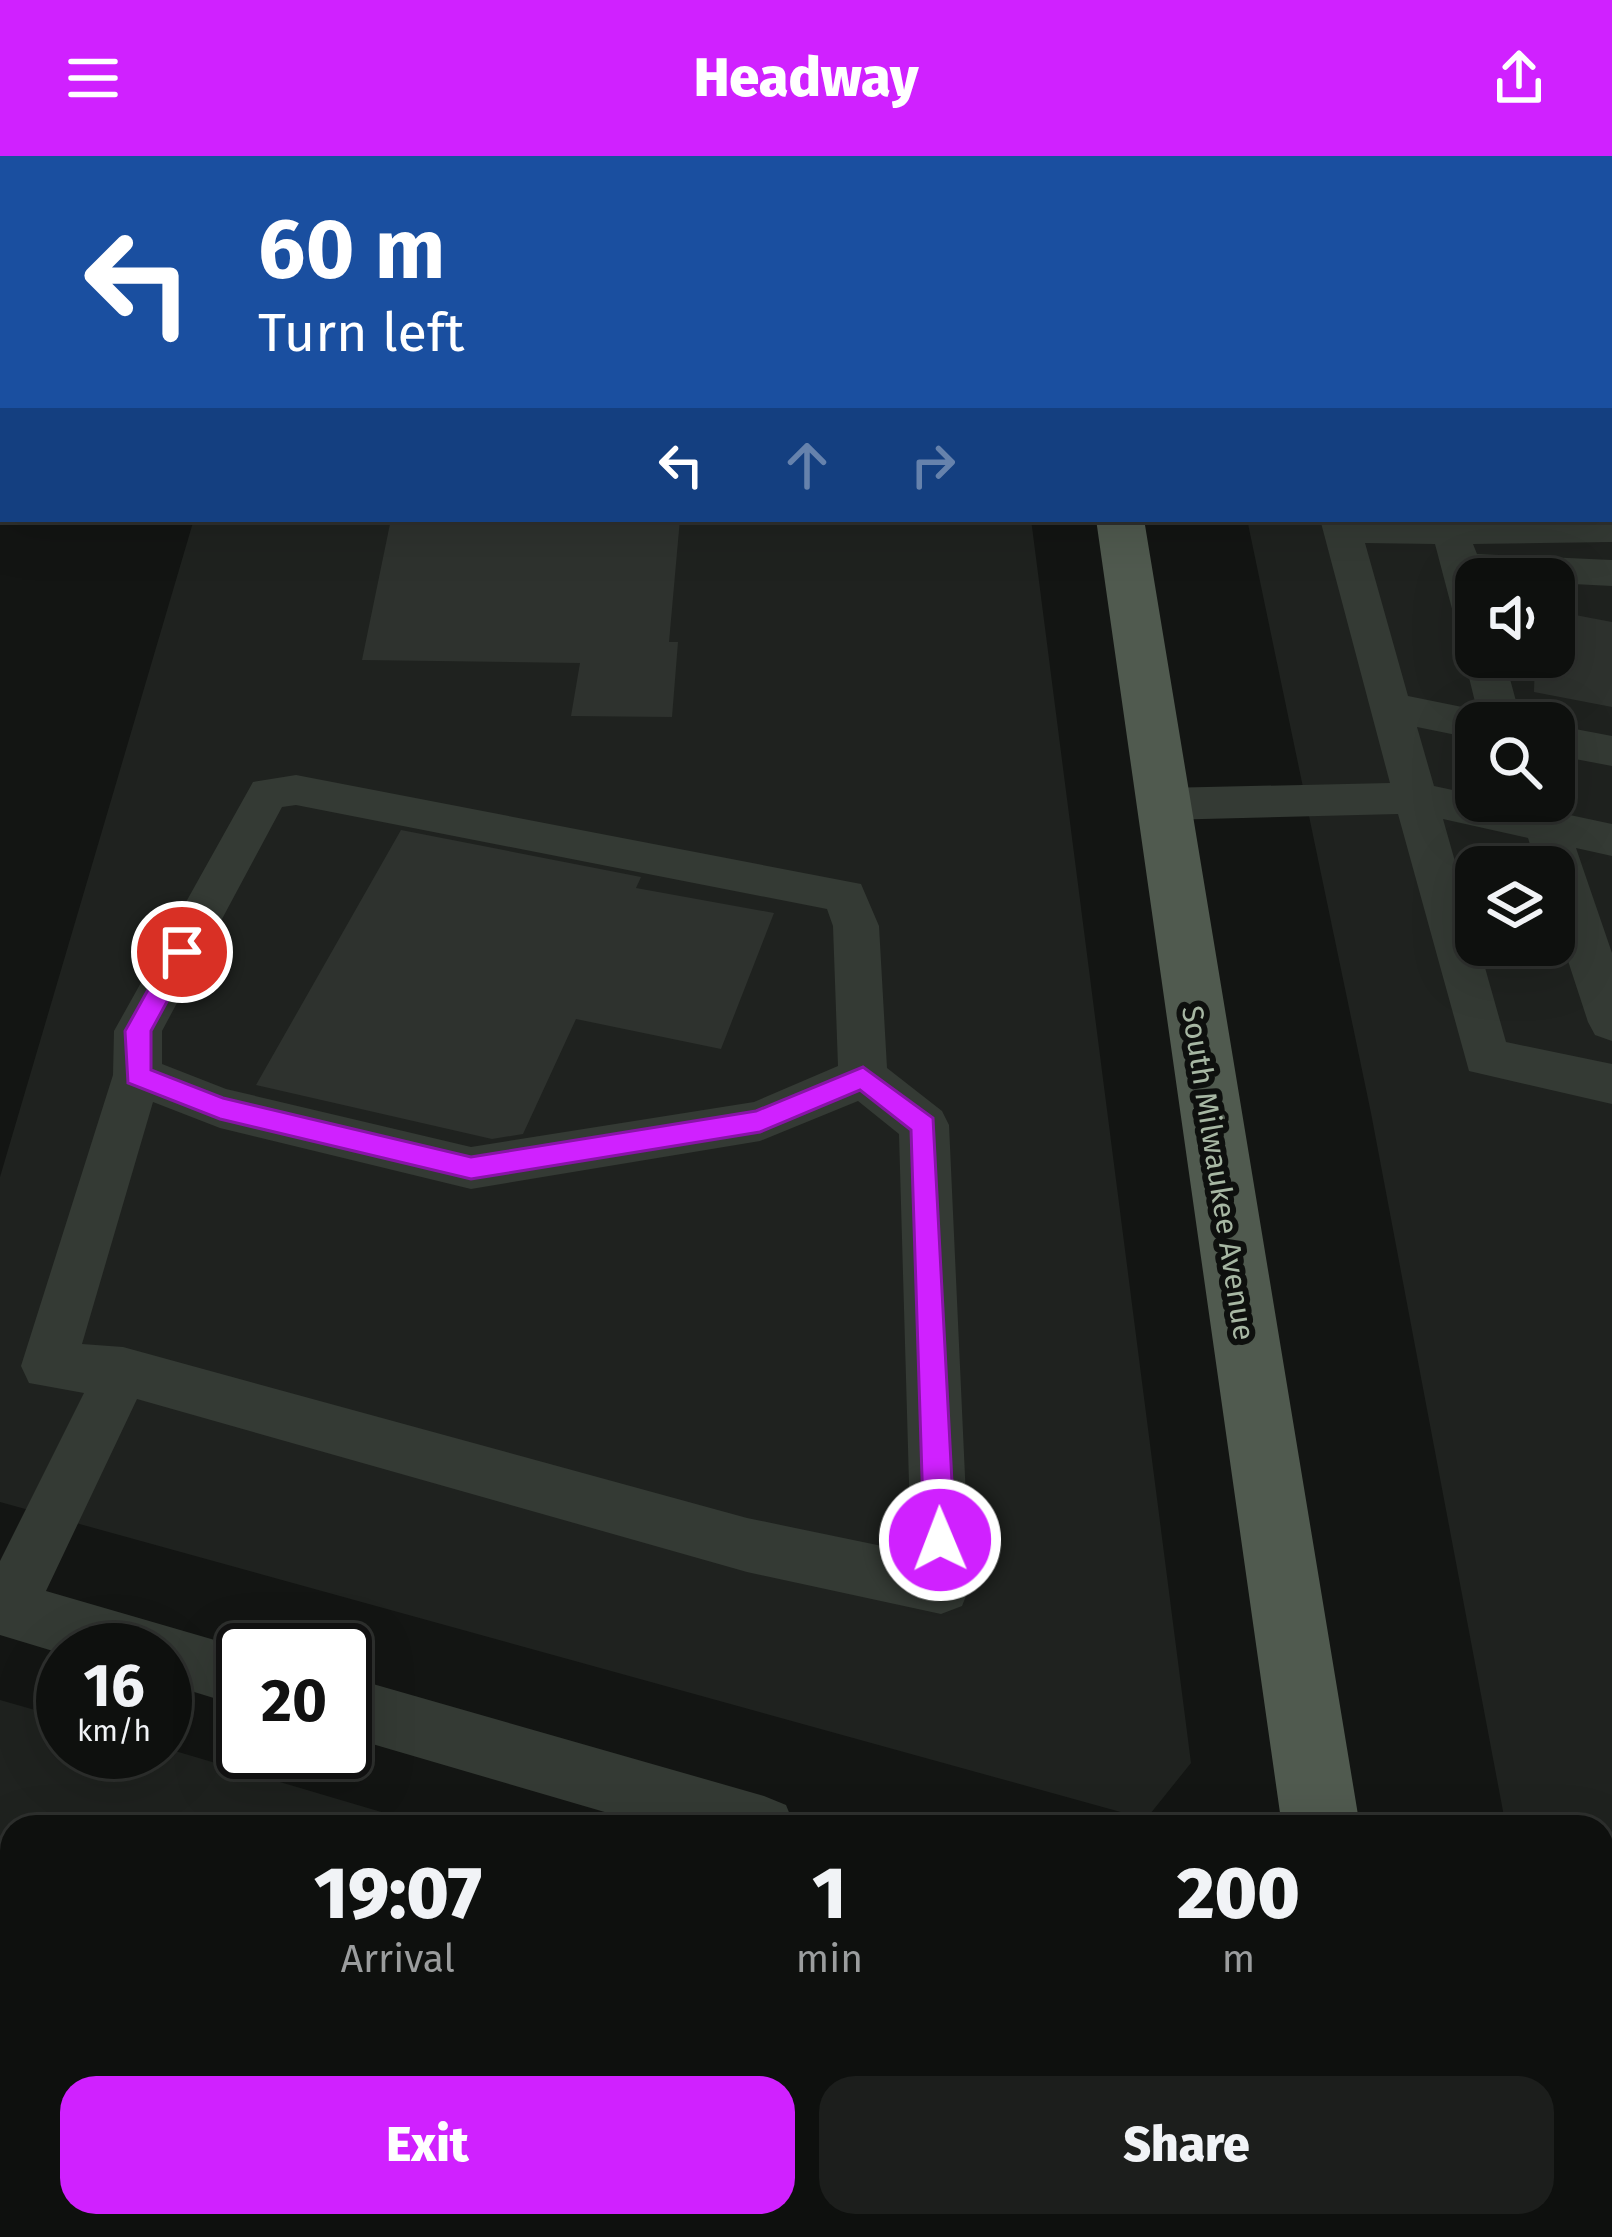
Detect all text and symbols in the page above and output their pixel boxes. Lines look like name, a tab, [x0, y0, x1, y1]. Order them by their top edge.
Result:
icon: menu	[60, 45, 126, 111]
icon: share	[1486, 45, 1552, 111]
text: Headway	[694, 46, 918, 110]
text: 60 m	[258, 199, 445, 300]
icon: left	[60, 204, 216, 360]
text: Turn left	[258, 301, 465, 365]
icon: left	[648, 432, 714, 498]
icon: ahead	[774, 432, 840, 498]
icon: right	[900, 432, 966, 498]
map controls	[1455, 558, 1575, 966]
button: sound	[1455, 558, 1575, 678]
button: search	[1455, 702, 1575, 822]
button: layers	[1455, 846, 1575, 966]
pin	[131, 901, 233, 1003]
icon: arrive	[149, 919, 215, 985]
street label: South Milwaukee Avenue	[1174, 1003, 1262, 1343]
position arrow	[877, 1477, 1003, 1603]
speed limit sign: 20	[216, 1623, 372, 1779]
text: 16	[83, 1650, 145, 1722]
text: km/h	[77, 1713, 151, 1749]
text: 19:07	[314, 1851, 482, 1937]
text: 1	[812, 1851, 846, 1937]
text: 200	[1177, 1851, 1300, 1937]
text: Arrival	[341, 1936, 455, 1982]
text: min	[796, 1936, 863, 1982]
text: m	[1222, 1936, 1255, 1982]
button: Exit	[60, 2076, 795, 2214]
button: Share	[819, 2076, 1554, 2214]

